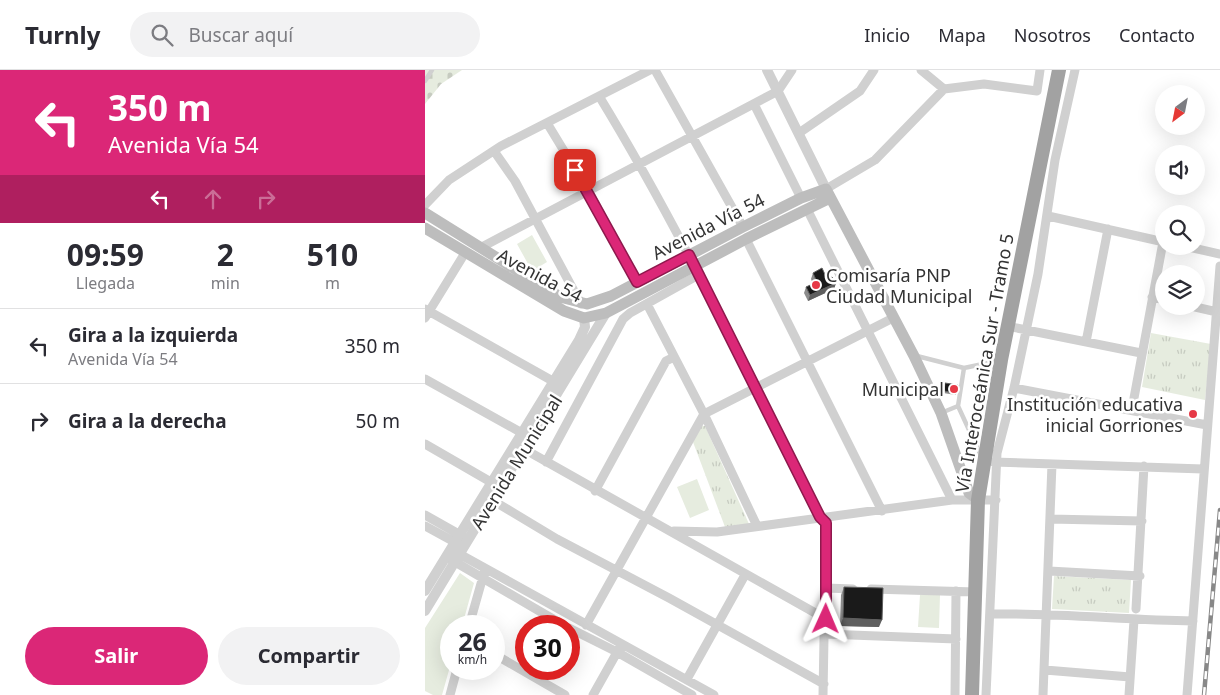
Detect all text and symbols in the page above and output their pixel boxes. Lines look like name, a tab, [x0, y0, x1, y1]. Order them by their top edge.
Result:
search box	[130, 12, 480, 57]
text: Turnly	[25, 18, 100, 51]
icon: search	[148, 21, 176, 49]
text: Buscar aquí	[188, 22, 293, 48]
text: Inicio	[864, 23, 910, 47]
text: Mapa	[938, 23, 986, 47]
text: Nosotros	[1014, 23, 1091, 47]
text: Contacto	[1119, 23, 1195, 47]
text: 350 m	[108, 84, 211, 131]
north arrow	[1155, 85, 1205, 135]
map controls	[1155, 85, 1205, 315]
icon: left	[25, 90, 90, 155]
text: Avenida Vía 54	[108, 129, 259, 159]
button: sound	[1155, 145, 1205, 195]
pin	[554, 149, 596, 191]
icon: arrive	[561, 156, 589, 184]
icon: left	[146, 185, 174, 213]
icon: ahead	[199, 185, 227, 213]
icon: right	[252, 185, 280, 213]
street label: Avenida Vía 54	[648, 187, 768, 265]
button: search	[1155, 205, 1205, 255]
street label: Vía Interoceánica Sur - Tramo 5	[949, 232, 1019, 494]
text: 09:59	[67, 234, 144, 275]
text: 2	[217, 234, 234, 275]
text: 510	[307, 234, 358, 275]
street label: Avenida 54	[493, 243, 587, 307]
place label: Comisaría PNP Ciudad Municipal	[826, 263, 972, 308]
button: layers	[1155, 265, 1205, 315]
text: Llegada	[76, 272, 135, 294]
text: min	[211, 272, 240, 294]
text: m	[325, 272, 340, 294]
marker: Comisaría PNP Ciudad Municipal	[810, 279, 822, 291]
text: Gira a la izquierda	[68, 322, 238, 348]
icon: left	[25, 332, 53, 360]
text: 350 m	[345, 333, 400, 359]
text: Avenida Vía 54	[68, 348, 178, 370]
place label: Municipal	[862, 377, 944, 401]
marker: Municipal	[948, 383, 960, 395]
street label: Avenida Municipal	[465, 390, 567, 534]
place label: Institución educativa inicial Gorriones	[1007, 392, 1183, 437]
icon: right	[25, 407, 53, 435]
text: Gira a la derecha	[68, 408, 227, 434]
text: 50 m	[356, 408, 400, 434]
marker: Institución educativa inicial Gorriones	[1187, 408, 1199, 420]
position arrow	[799, 592, 851, 644]
speed limit sign: 30	[515, 615, 580, 680]
text: 26	[458, 624, 487, 658]
button: Salir	[25, 627, 208, 685]
button: Compartir	[218, 627, 400, 685]
text: km/h	[458, 651, 487, 668]

